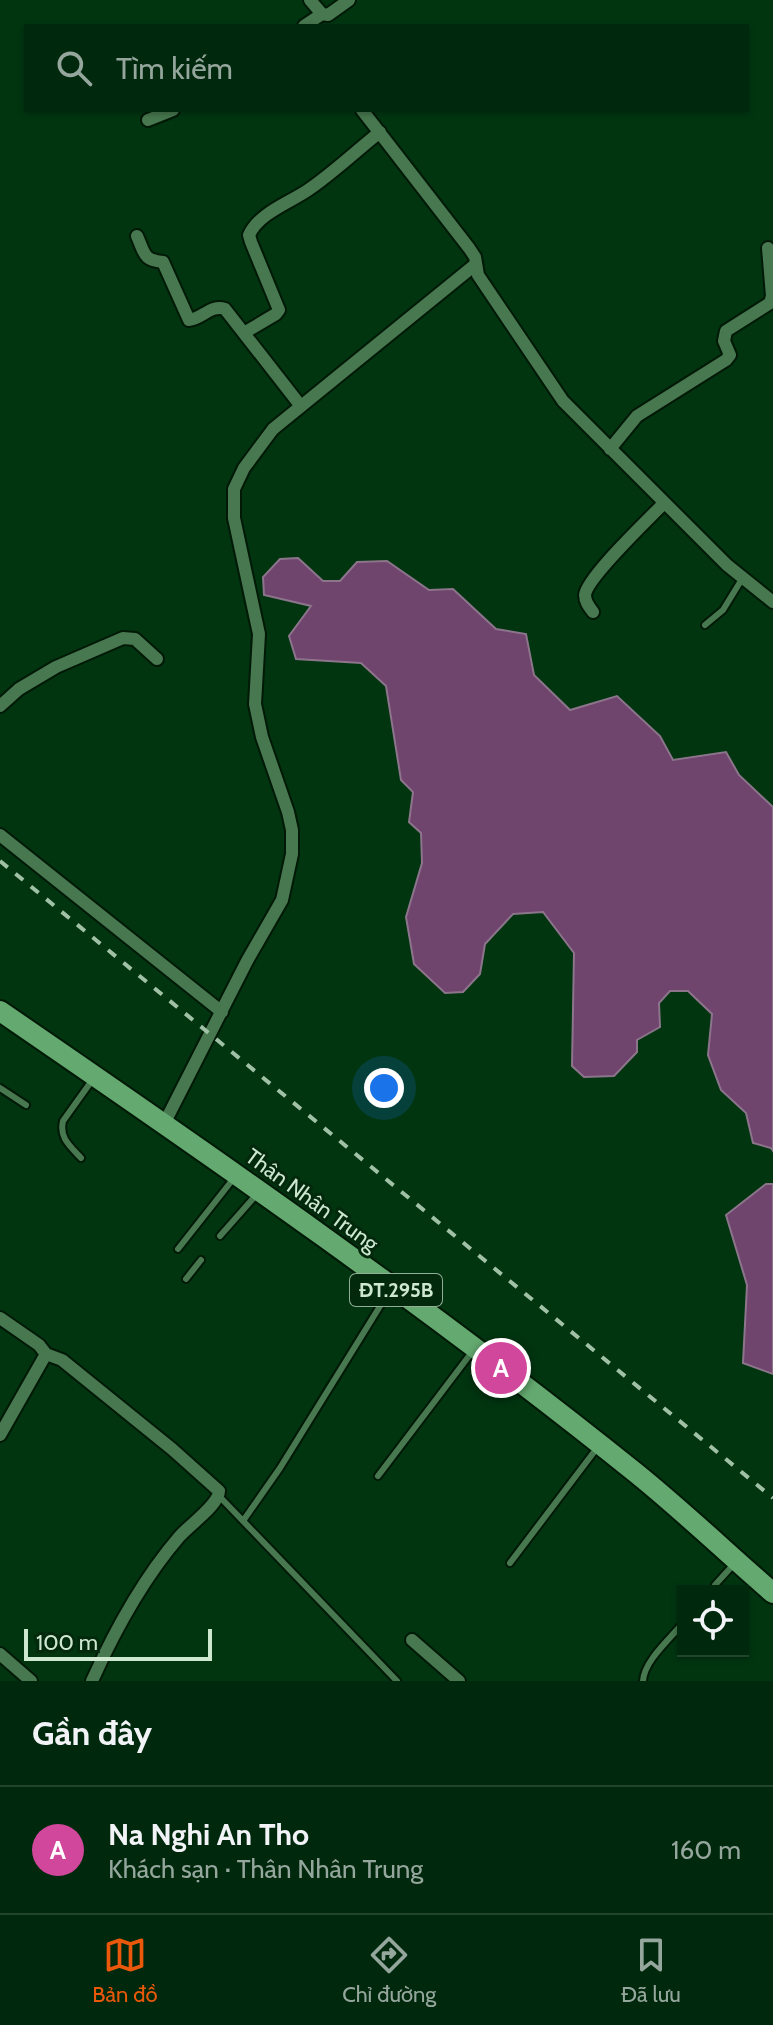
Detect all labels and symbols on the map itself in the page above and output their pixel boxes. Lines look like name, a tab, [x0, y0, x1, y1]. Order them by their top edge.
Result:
your location	[364, 1068, 404, 1108]
street label: Thân Nhân Trung	[240, 1143, 385, 1258]
road number: ĐT.295B	[350, 1274, 442, 1306]
pin: A	[475, 1338, 527, 1398]
scale bar	[24, 1625, 212, 1661]

